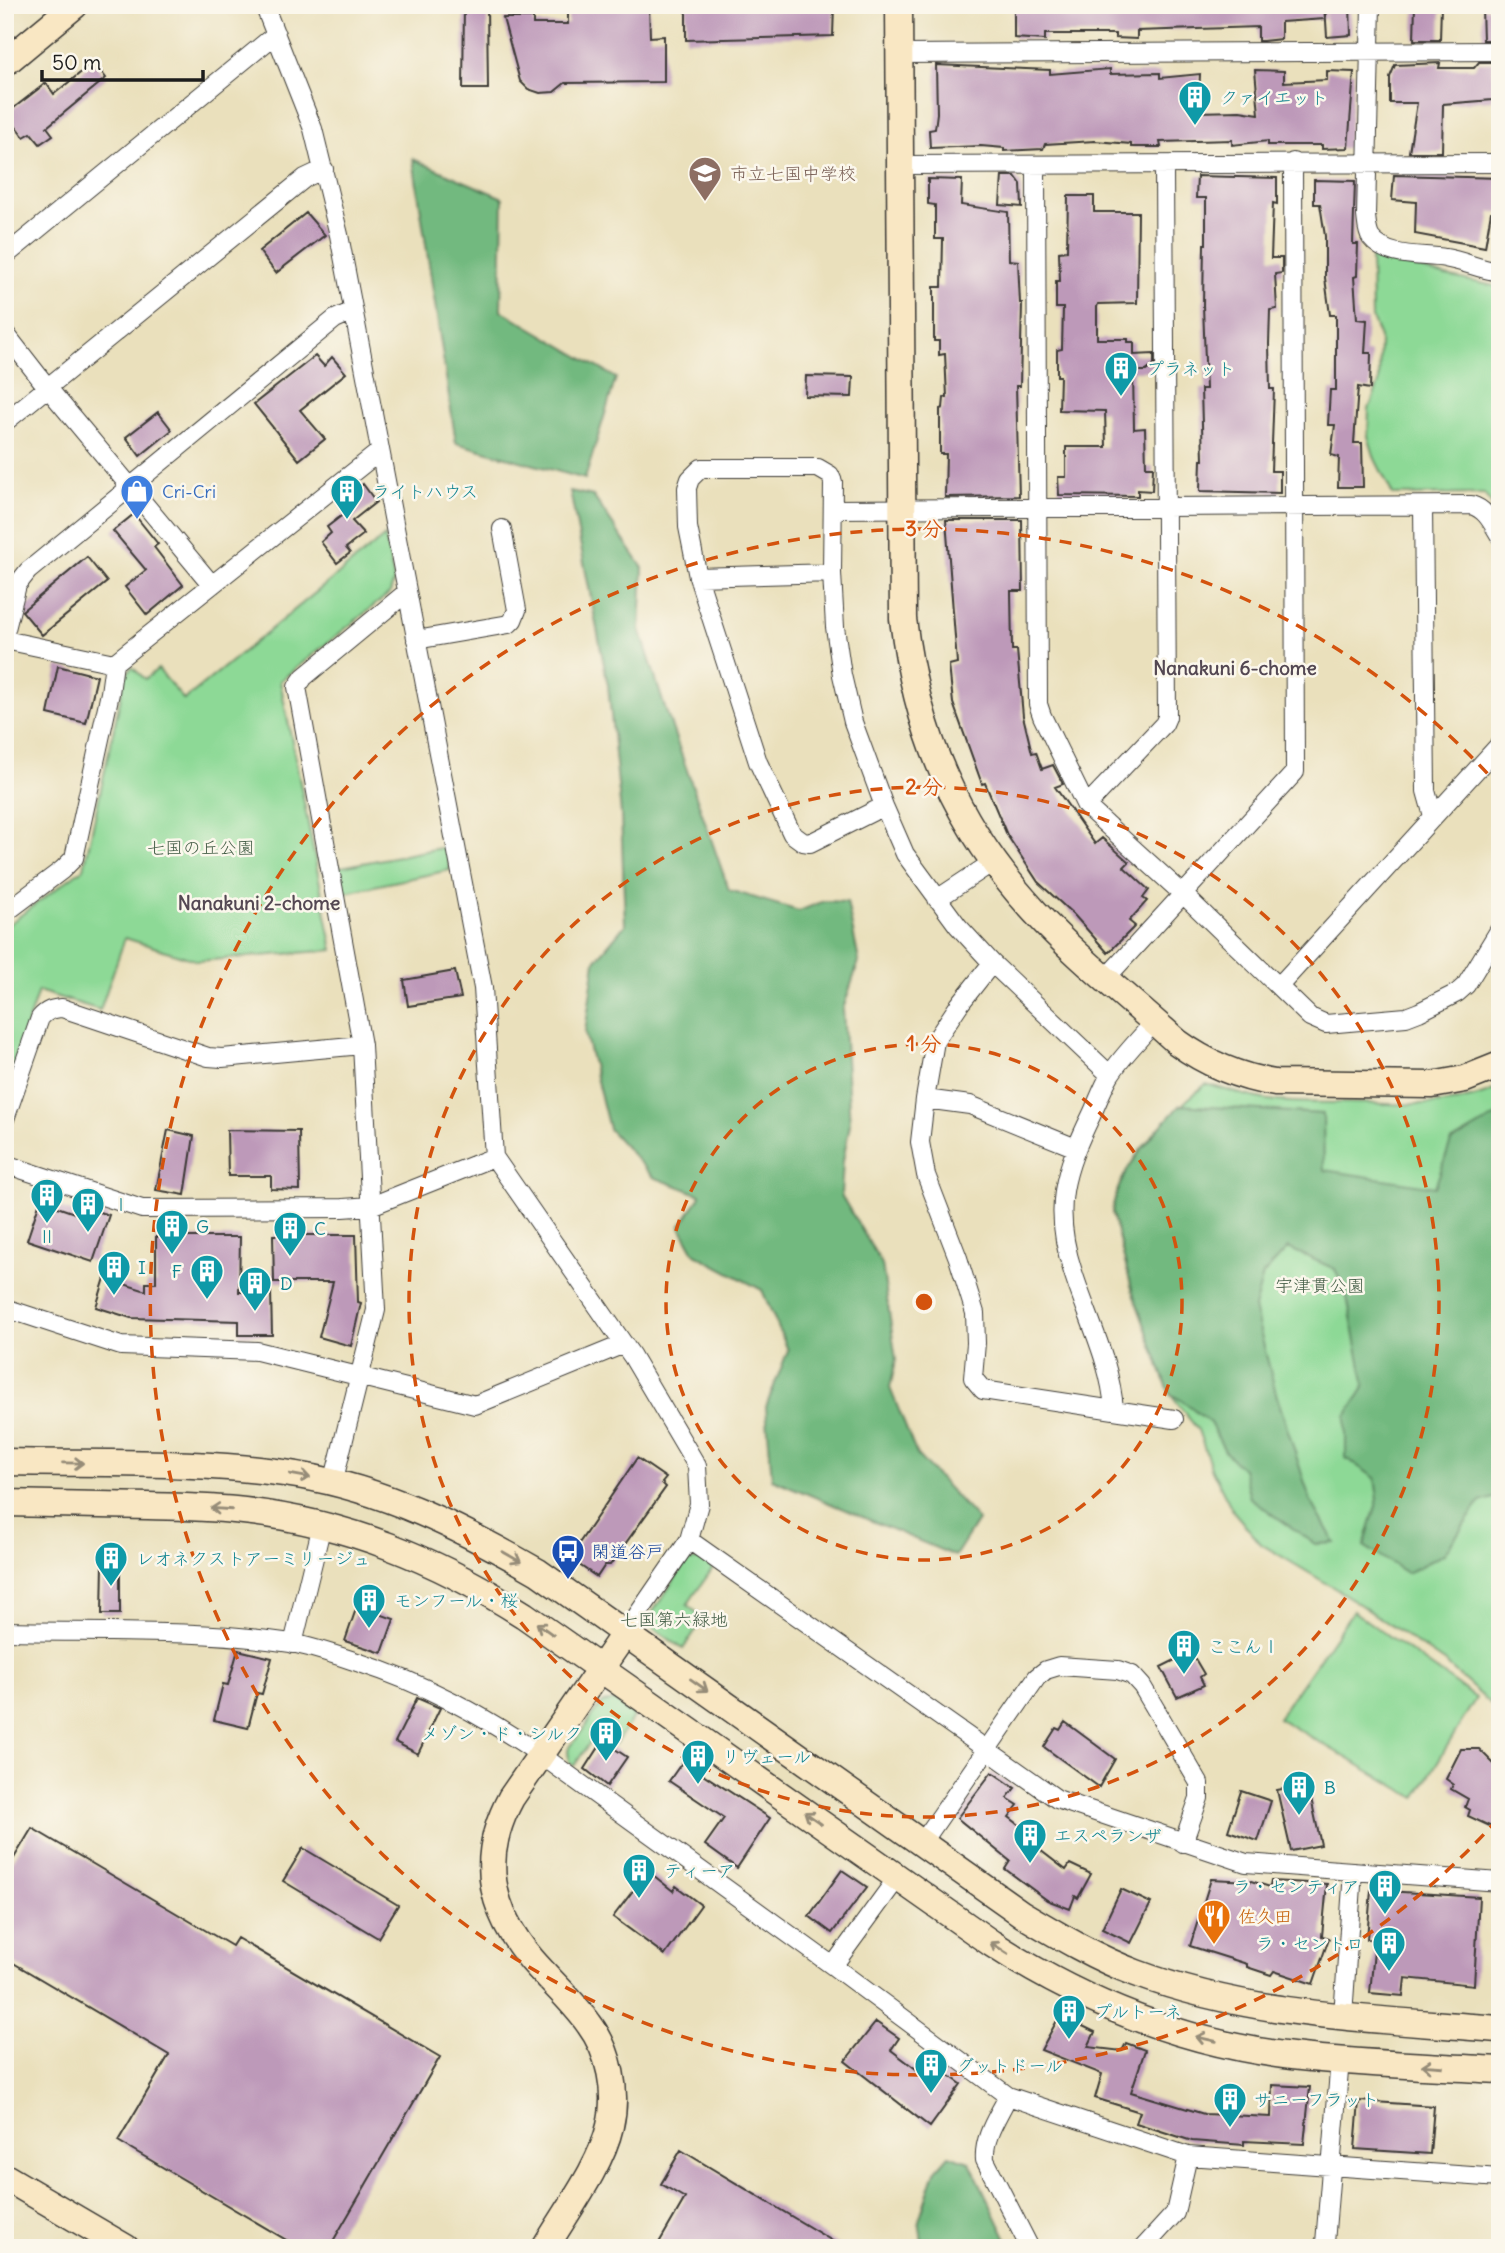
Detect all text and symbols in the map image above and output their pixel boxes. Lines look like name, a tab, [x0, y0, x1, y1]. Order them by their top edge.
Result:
scale bar	[42, 38, 203, 82]
text: 50 m	[52, 49, 101, 76]
building icon: クァイエット	[1176, 78, 1214, 127]
place label: クァイエット	[1220, 86, 1328, 109]
school or university icon: 市立七国中学校	[686, 154, 724, 203]
place label: 市立七国中学校	[730, 162, 856, 185]
building icon: プラネット	[1102, 349, 1140, 398]
place label: プラネット	[1146, 357, 1235, 380]
shop icon: Cri-Cri	[118, 472, 156, 521]
building icon: ライトハウス	[328, 472, 366, 521]
place label: Cri-Cri	[162, 480, 216, 503]
place label: ライトハウス	[372, 480, 478, 503]
text: 3 分	[905, 515, 943, 542]
district label: Nanakuni 6-chome	[1153, 656, 1317, 680]
text: 2 分	[905, 773, 943, 800]
park label: 七国の丘公園	[147, 836, 255, 859]
district label: Nanakuni 2-chome	[178, 891, 340, 915]
text: 1 分	[907, 1030, 941, 1057]
building icon: Ⅱ	[28, 1176, 66, 1225]
building icon: Ⅰ	[69, 1185, 107, 1234]
place label: Ⅰ	[112, 1193, 130, 1216]
building icon: G	[153, 1207, 191, 1256]
building icon: C	[271, 1209, 309, 1258]
place label: G	[196, 1215, 209, 1238]
place label: C	[314, 1217, 326, 1240]
place label: Ⅱ	[38, 1225, 56, 1248]
building icon: I	[95, 1248, 133, 1297]
building icon: F	[188, 1252, 226, 1301]
place label: I	[138, 1256, 146, 1279]
place label: F	[172, 1260, 182, 1283]
building icon: D	[236, 1264, 274, 1313]
place label: D	[280, 1272, 293, 1295]
park label: 宇津貫公園	[1275, 1274, 1365, 1297]
centre of rings	[912, 1290, 936, 1314]
one-way arrow	[62, 1457, 85, 1470]
one-way arrow	[288, 1470, 311, 1483]
one-way arrow	[210, 1502, 233, 1515]
bus stop icon: 閑道谷戸	[549, 1532, 587, 1581]
building icon: レオネクストアーミリージュ	[92, 1539, 130, 1588]
place label: 閑道谷戸	[592, 1540, 664, 1563]
place label: レオネクストアーミリージュ	[136, 1547, 371, 1570]
one-way arrow	[501, 1550, 521, 1564]
building icon: モンフール・桜	[350, 1581, 388, 1630]
place label: モンフール・桜	[394, 1589, 519, 1612]
park label: 七国第六緑地	[620, 1608, 728, 1631]
one-way arrow	[536, 1622, 555, 1636]
building icon: ここんⅠ	[1165, 1627, 1203, 1676]
place label: ここんⅠ	[1208, 1635, 1280, 1658]
one-way arrow	[689, 1678, 708, 1693]
building icon: メゾン・ド・シルク	[587, 1714, 625, 1763]
place label: メゾン・ド・シルク	[421, 1722, 582, 1745]
building icon: リヴェール	[679, 1737, 717, 1786]
place label: リヴェール	[722, 1745, 811, 1768]
building icon: B	[1280, 1768, 1318, 1817]
place label: B	[1324, 1776, 1336, 1799]
one-way arrow	[804, 1810, 823, 1825]
building icon: エスペランザ	[1011, 1816, 1049, 1865]
place label: エスペランザ	[1054, 1824, 1162, 1847]
building icon: ティーア	[620, 1851, 658, 1900]
place label: ティーア	[664, 1859, 736, 1882]
building icon: ラ・センティア	[1366, 1867, 1404, 1916]
place label: ラ・センティア	[1233, 1875, 1360, 1898]
restaurant icon: 佐久田	[1195, 1897, 1233, 1946]
place label: 佐久田	[1238, 1905, 1292, 1928]
building icon: ラ・セントロ	[1370, 1924, 1408, 1973]
place label: ラ・セントロ	[1256, 1932, 1364, 1955]
one-way arrow	[990, 1941, 1009, 1956]
building icon: プルトーネ	[1050, 1992, 1088, 2041]
place label: プルトーネ	[1094, 2000, 1182, 2023]
one-way arrow	[1195, 2032, 1218, 2046]
building icon: グットドール	[912, 2046, 950, 2095]
place label: グットドール	[956, 2054, 1063, 2077]
one-way arrow	[1420, 2059, 1443, 2072]
building icon: サニーフラット	[1211, 2080, 1249, 2129]
place label: サニーフラット	[1254, 2088, 1379, 2111]

